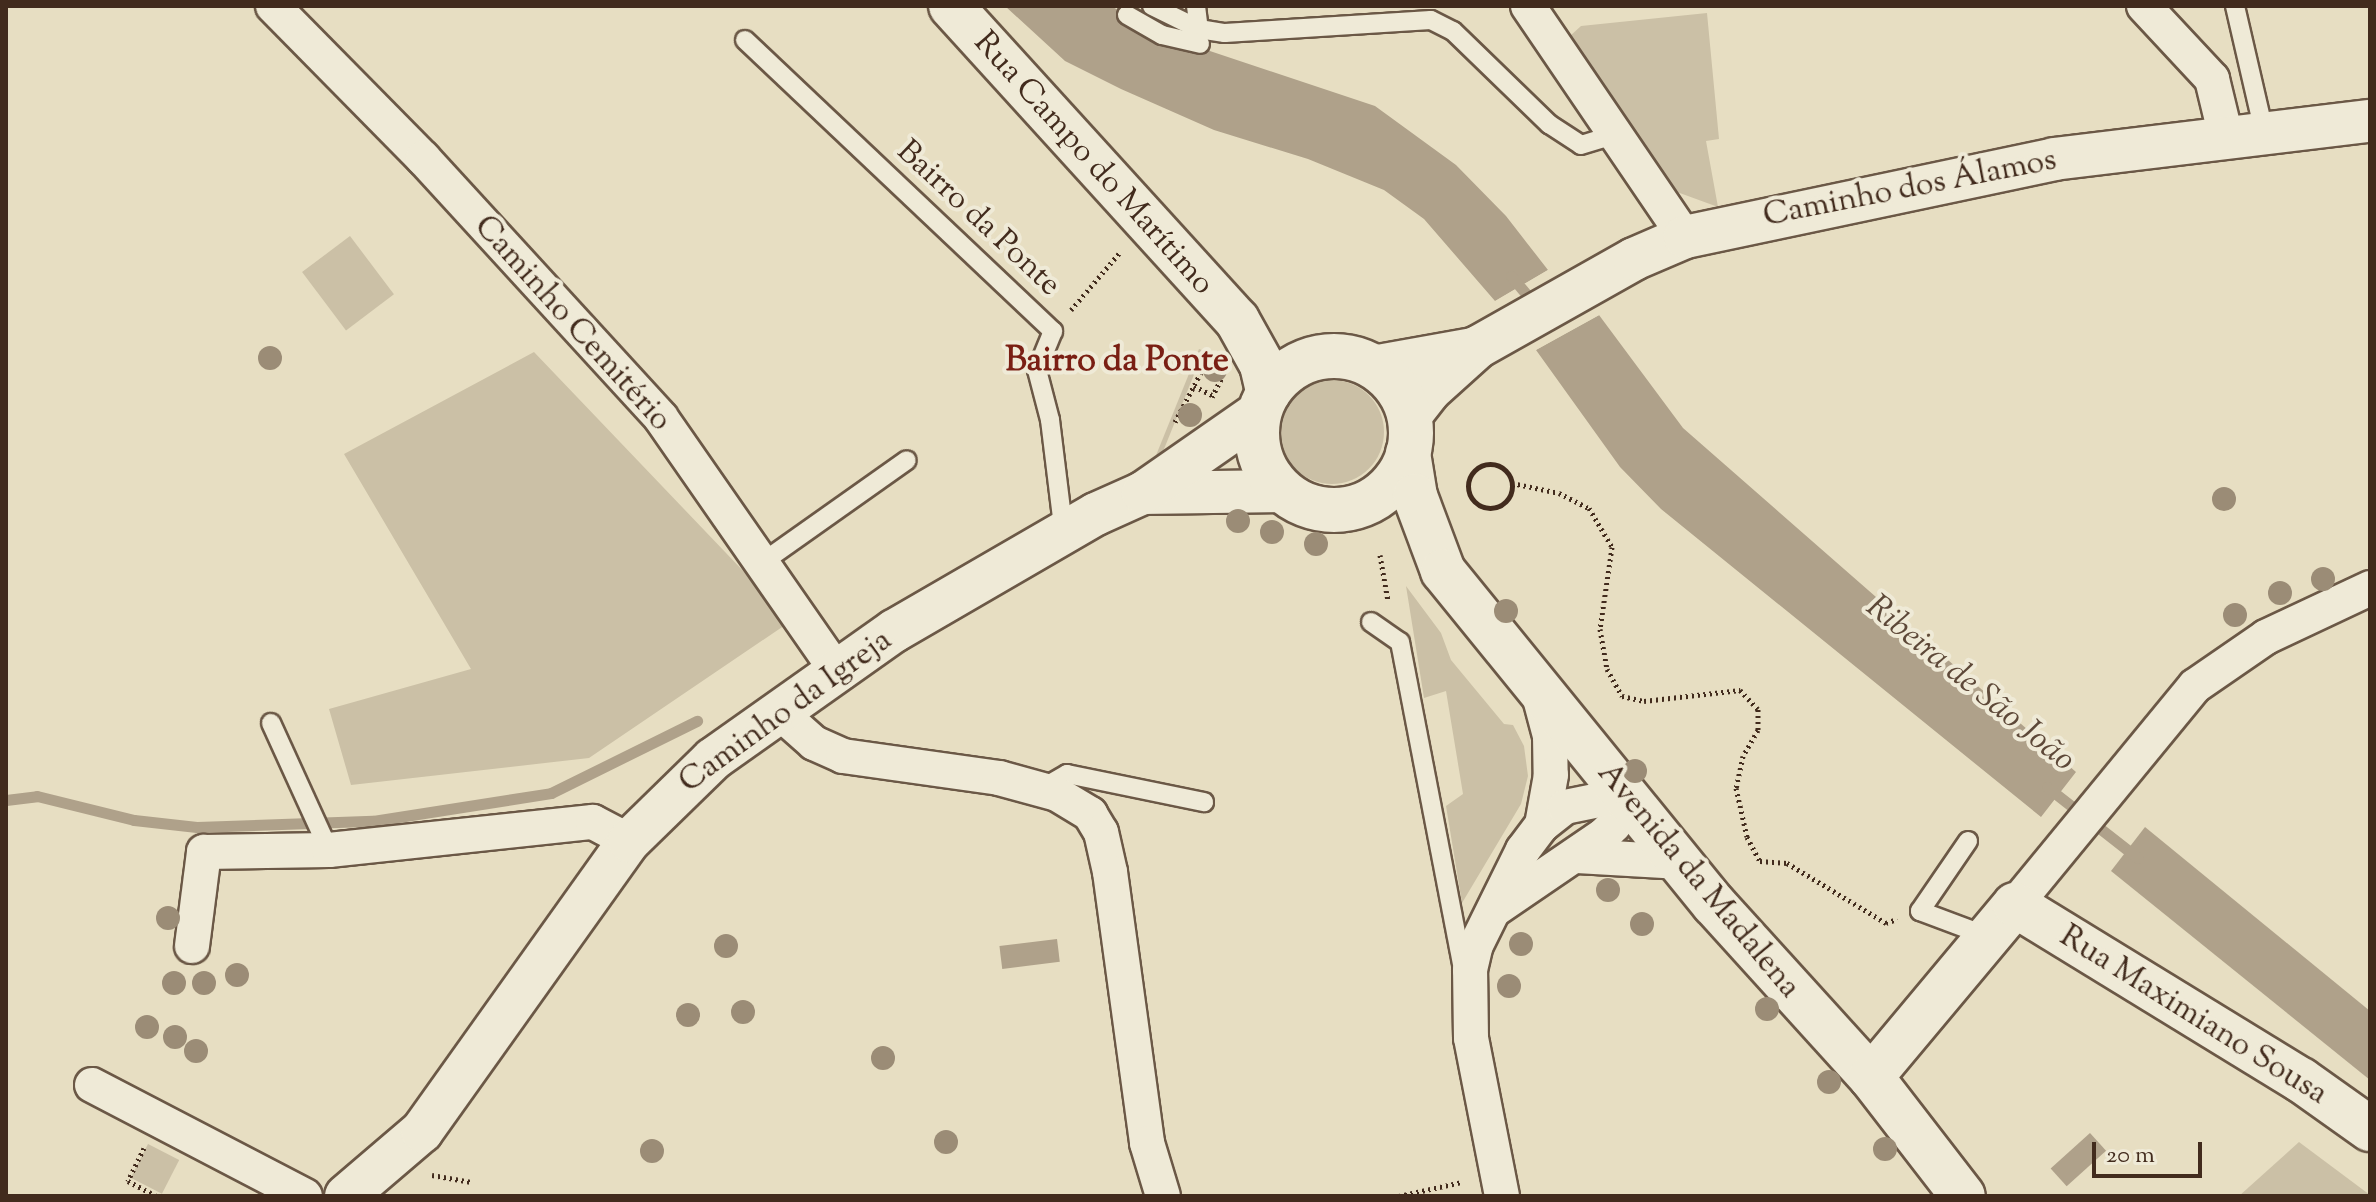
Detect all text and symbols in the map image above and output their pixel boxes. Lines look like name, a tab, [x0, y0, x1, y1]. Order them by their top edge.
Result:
street label: Rua Campo do Marítimo	[965, 25, 1221, 303]
street label: Bairro da Ponte	[888, 133, 1068, 305]
street label: Caminho dos Álamos	[1760, 142, 2060, 236]
street label: Caminho Cemitério	[465, 208, 679, 440]
district label: Bairro da Ponte	[1005, 342, 1229, 382]
water label: Ribeira de São João	[1857, 587, 2083, 781]
street label: Caminho da Igreja	[672, 622, 900, 802]
street label: Avenida da Madalena	[1588, 755, 1808, 1007]
street label: Rua Maximiano Sousa	[2052, 918, 2334, 1114]
scale bar	[2096, 1126, 2206, 1176]
text: 20 m	[2106, 1139, 2155, 1173]

